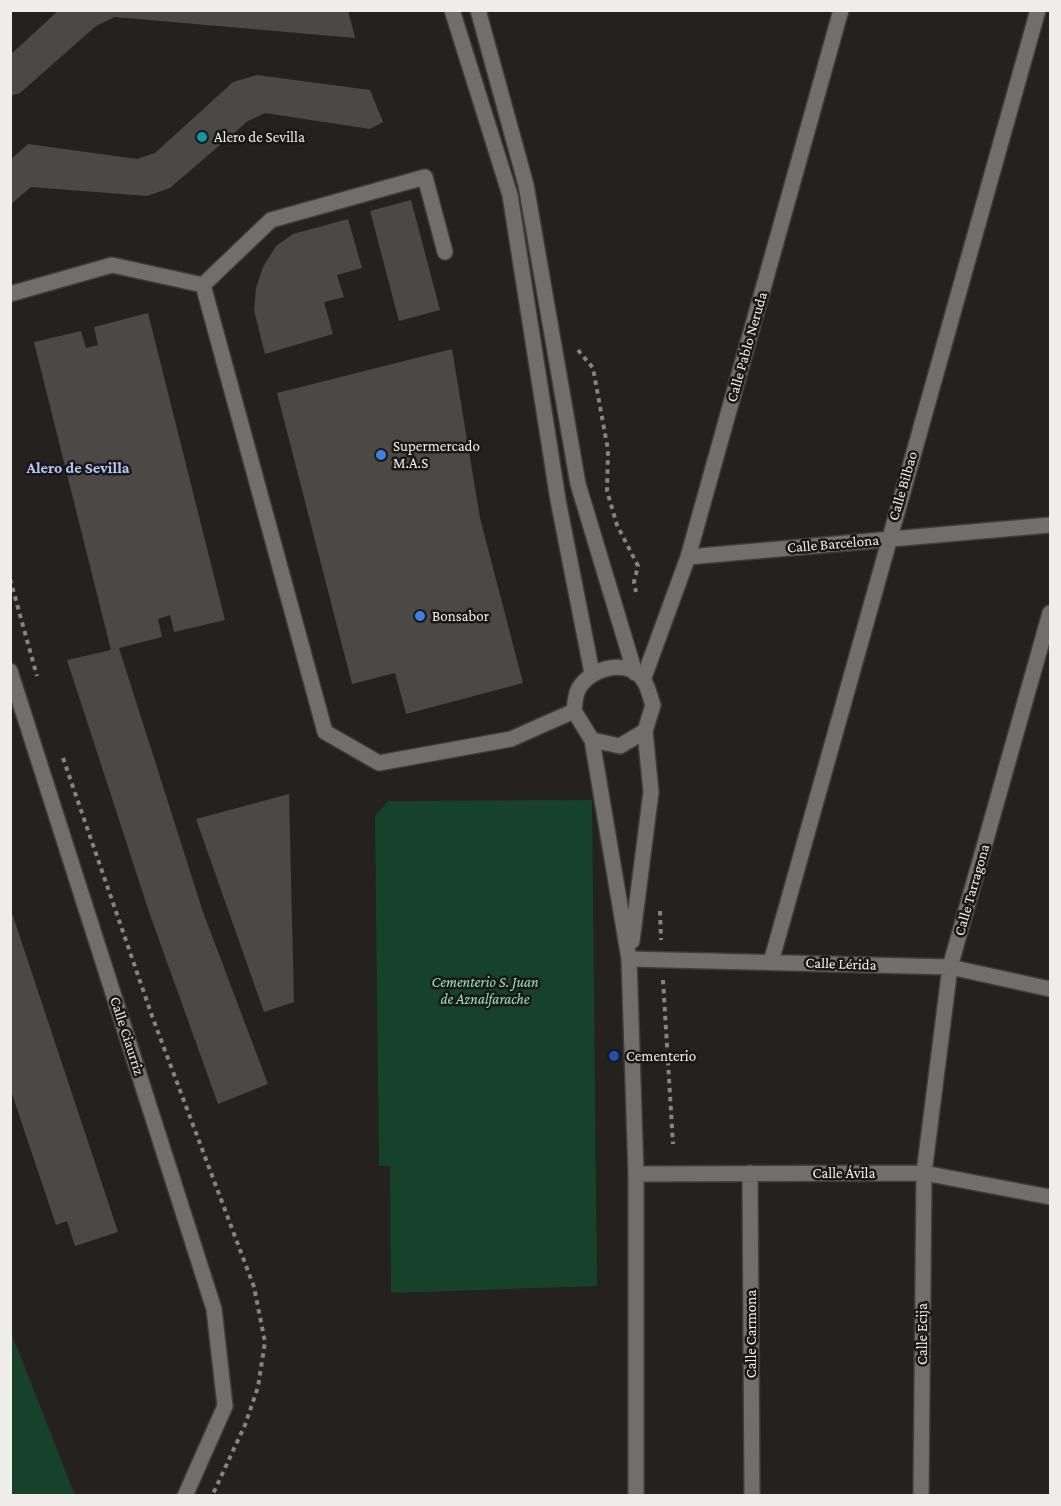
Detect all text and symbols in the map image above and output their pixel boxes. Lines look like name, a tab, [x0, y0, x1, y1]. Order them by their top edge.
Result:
place label: Alero de Sevilla	[214, 128, 305, 146]
marker: Alero de Sevilla	[195, 130, 209, 144]
street label: Calle Pablo Neruda	[723, 290, 771, 404]
place label: Supermercado M.A.S	[393, 437, 480, 472]
marker: Supermercado M.A.S	[374, 448, 388, 462]
street label: Calle Bilbao	[885, 449, 921, 523]
district label: Alero de Sevilla	[26, 458, 130, 478]
street label: Calle Barcelona	[786, 531, 880, 557]
place label: Bonsabor	[432, 607, 489, 625]
marker: Bonsabor	[413, 609, 427, 623]
street label: Calle Tarragona	[950, 842, 994, 938]
street label: Calle Lérida	[805, 954, 877, 974]
park label: Cementerio S. Juan de Aznalfarache	[431, 973, 539, 1008]
street label: Calle Ciaurriz	[106, 994, 148, 1078]
place label: Cementerio	[626, 1047, 696, 1065]
marker: Cementerio	[607, 1049, 621, 1063]
street label: Calle Ávila	[813, 1164, 875, 1182]
street label: Calle Carmona	[742, 1290, 760, 1378]
street label: Calle Ecija	[913, 1303, 931, 1365]

